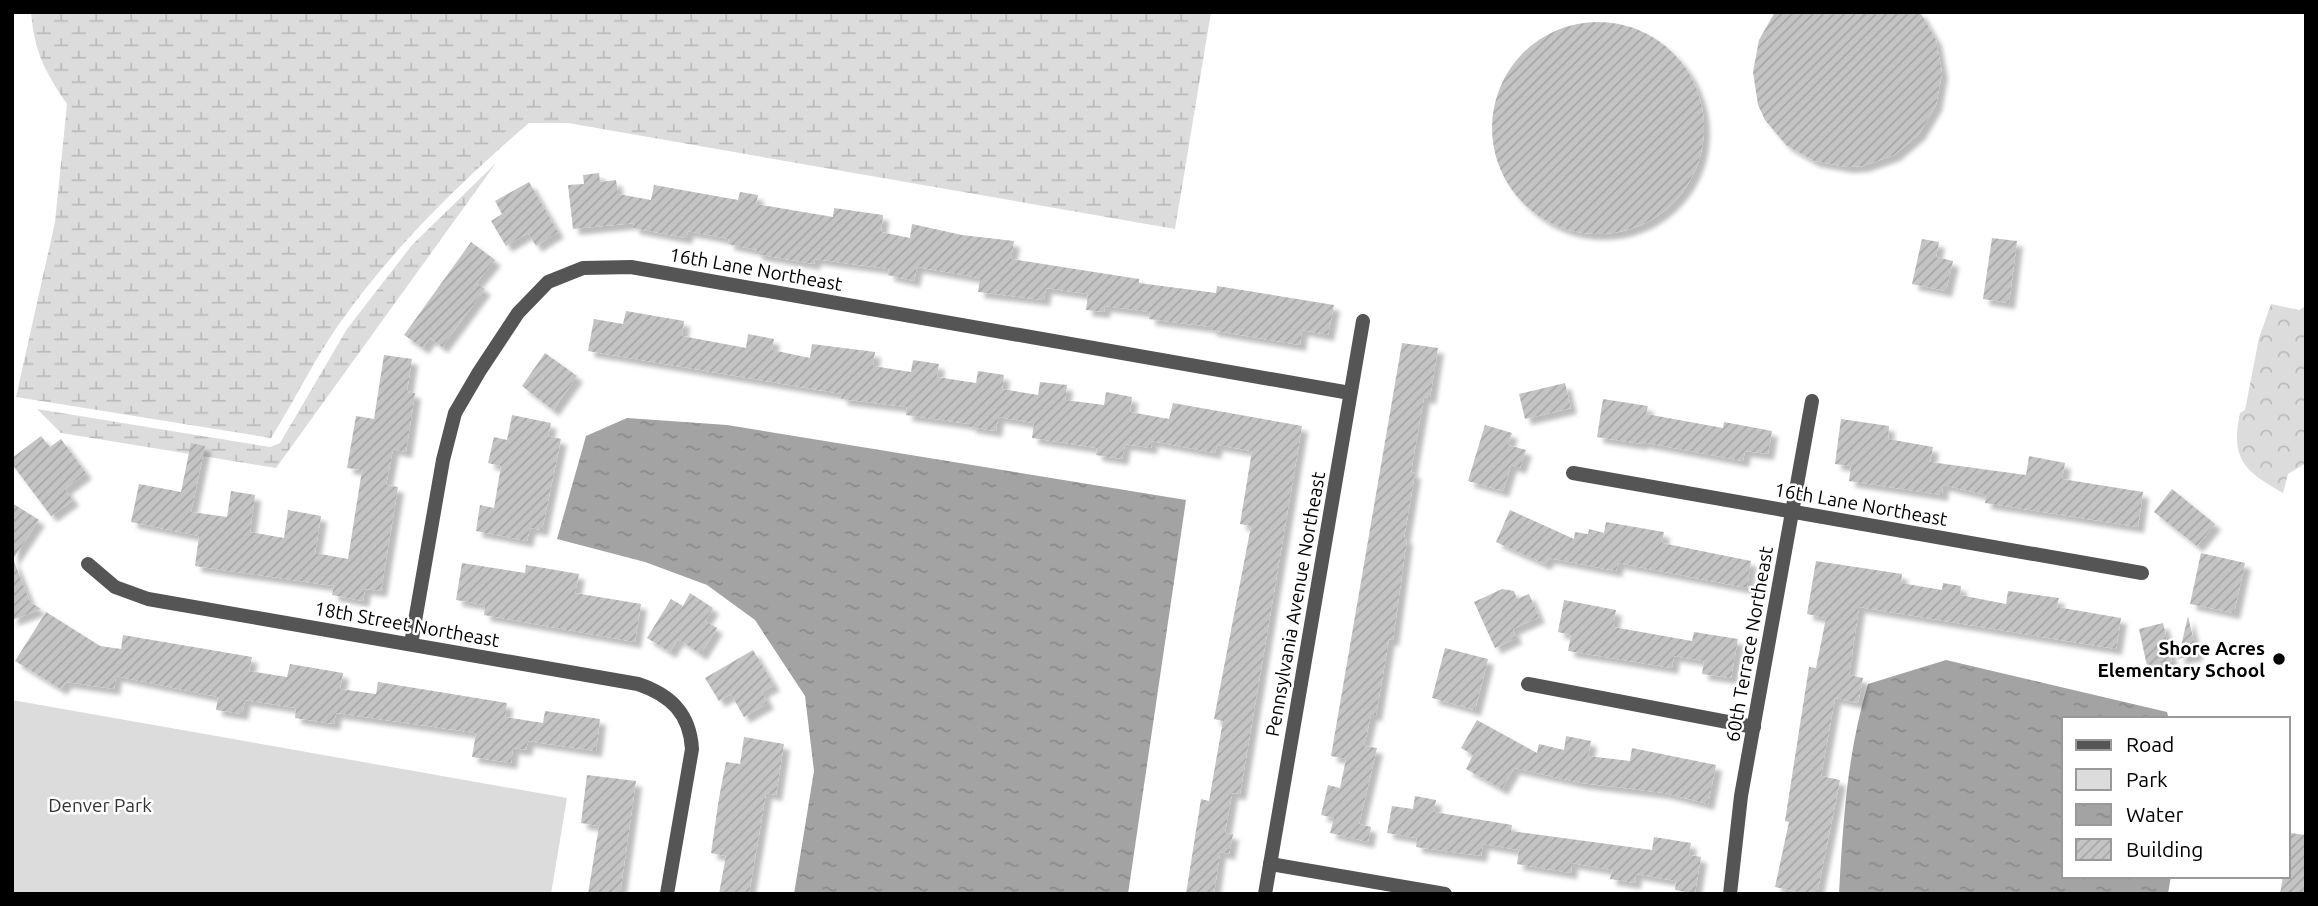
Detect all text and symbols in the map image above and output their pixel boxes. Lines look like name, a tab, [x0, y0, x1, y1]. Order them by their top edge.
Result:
street label: 16th Lane Northeast	[668, 243, 845, 295]
street label: Pennsylvania Avenue Northeast	[1261, 469, 1329, 738]
street label: 16th Lane Northeast	[1773, 478, 1950, 530]
street label: 60th Terrace Northeast	[1721, 544, 1777, 743]
street label: 18th Street Northeast	[313, 597, 502, 651]
place label: Shore Acres Elementary School	[2098, 637, 2265, 681]
marker: Shore Acres Elementary School	[2271, 651, 2287, 667]
legend	[2062, 717, 2290, 878]
text: Road	[2126, 732, 2174, 756]
text: Park	[2126, 767, 2168, 791]
park label: Denver Park	[48, 794, 152, 816]
text: Water	[2126, 802, 2184, 826]
text: Building	[2126, 837, 2203, 861]

